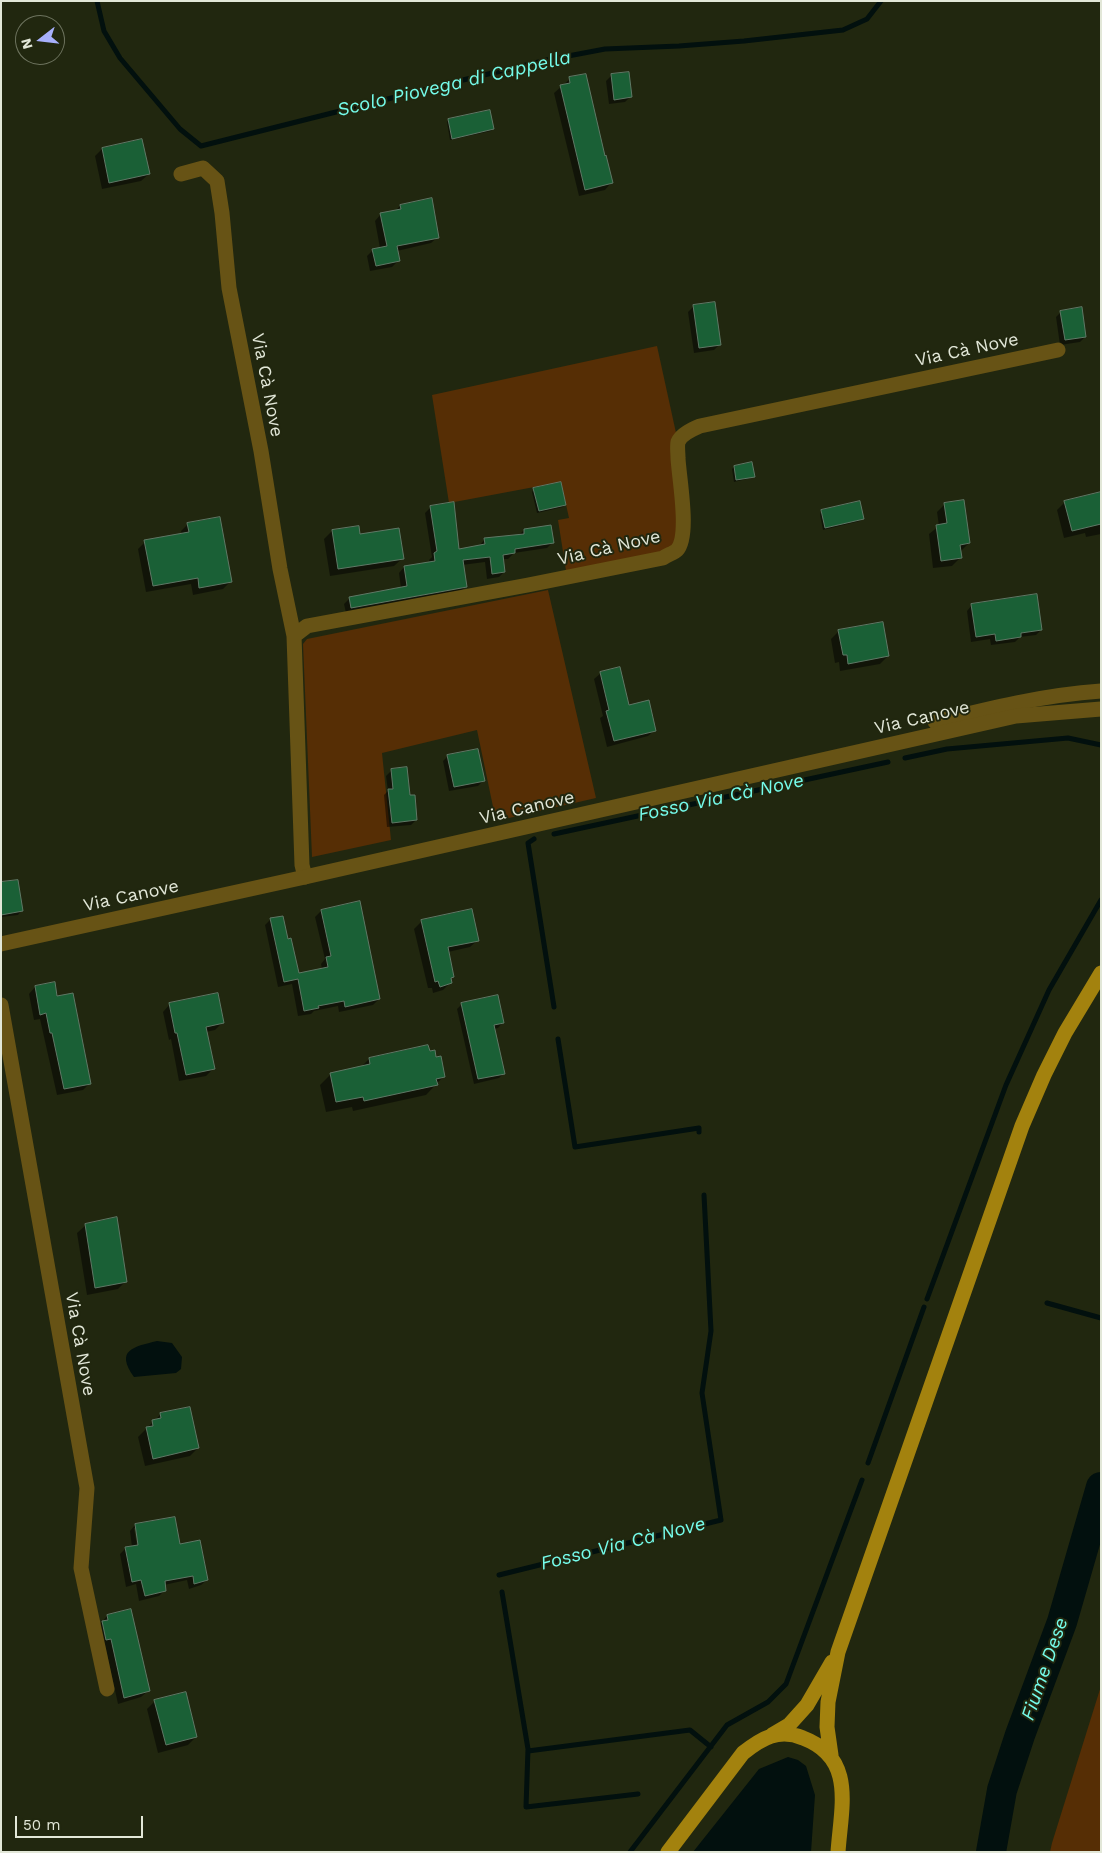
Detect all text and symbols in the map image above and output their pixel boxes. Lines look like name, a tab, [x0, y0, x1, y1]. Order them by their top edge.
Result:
north arrow	[15, 15, 65, 65]
text: N	[17, 37, 36, 51]
water label: Scolo Piovega di Cappella	[335, 46, 573, 122]
street label: Via Cà Nove	[913, 329, 1021, 371]
street label: Via Cà Nove	[246, 331, 288, 439]
street label: Via Cà Nove	[555, 526, 663, 570]
street label: Via Canove	[872, 697, 972, 739]
water label: Fosso Via Cà Nove	[636, 769, 806, 827]
street label: Via Canove	[477, 787, 577, 829]
street label: Via Canove	[81, 875, 181, 917]
street label: Via Cà Nove	[60, 1290, 100, 1398]
water label: Fosso Via Cà Nove	[538, 1512, 708, 1576]
water label: Fiume Dese	[1017, 1615, 1073, 1723]
scale bar	[18, 1806, 145, 1838]
text: 50 m	[23, 1816, 60, 1834]

